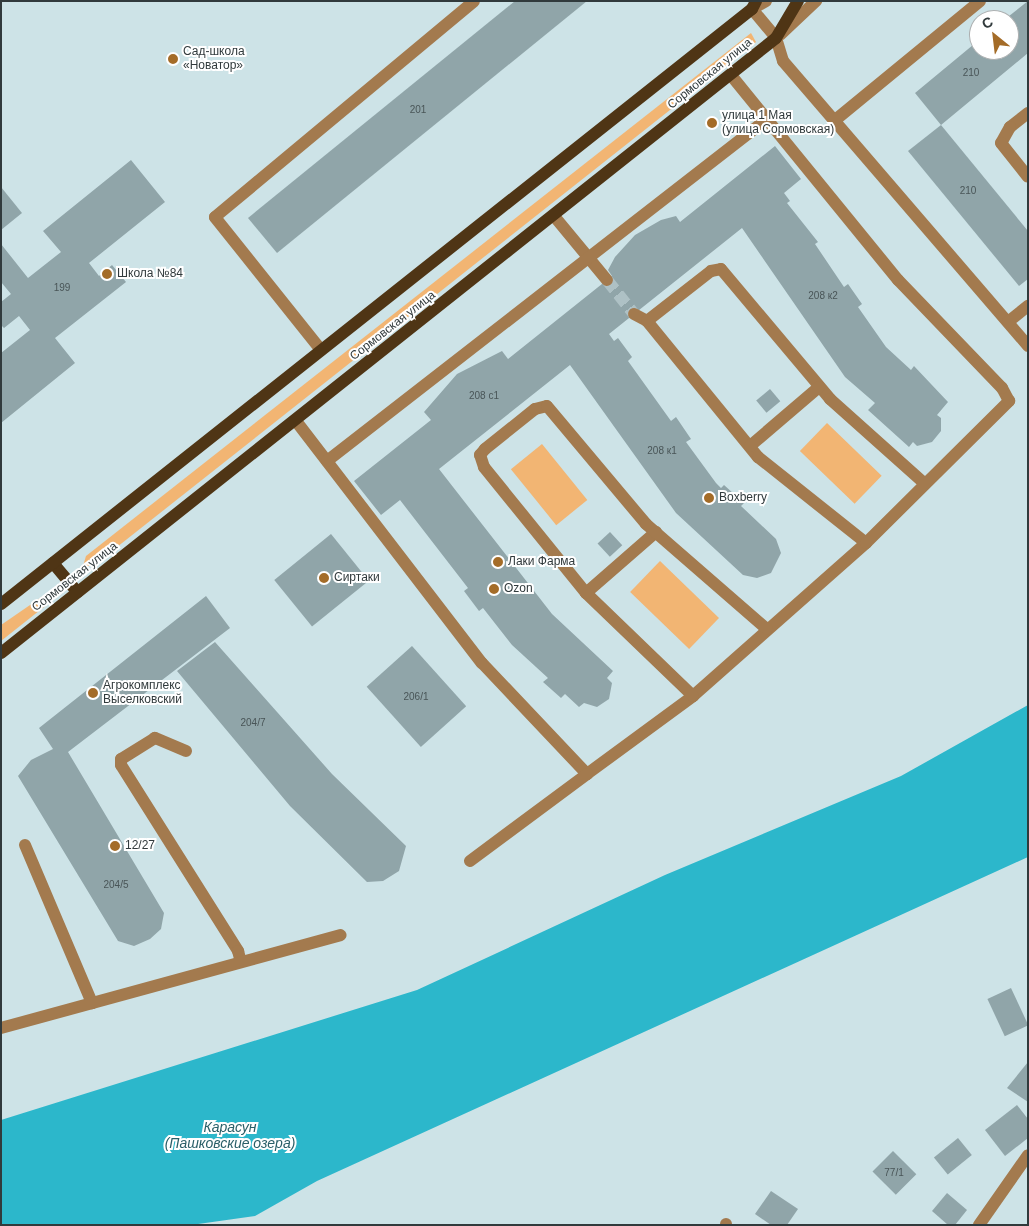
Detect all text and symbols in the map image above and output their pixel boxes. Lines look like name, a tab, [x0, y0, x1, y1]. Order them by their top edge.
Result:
north arrow	[969, 10, 1019, 60]
text: С	[979, 13, 996, 32]
street label: Сормовская улица	[665, 36, 755, 112]
place label: Сад-школа «Новатор»	[183, 45, 245, 73]
marker: Сад-школа «Новатор»	[167, 53, 179, 65]
house number: 210	[963, 67, 979, 79]
house number: 201	[410, 104, 426, 116]
place label: улица 1 Мая (улица Сормовская)	[722, 109, 834, 137]
marker: улица 1 Мая (улица Сормовская)	[706, 117, 718, 129]
house number: 210	[960, 185, 976, 197]
place label: Школа №84	[117, 267, 183, 281]
marker: Школа №84	[101, 268, 113, 280]
house number: 199	[54, 282, 70, 294]
street label: Сормовская улица	[348, 288, 438, 364]
house number: 208 к2	[808, 290, 838, 302]
house number: 208 с1	[469, 390, 499, 402]
house number: 208 к1	[647, 445, 677, 457]
place label: Boxberry	[719, 491, 767, 505]
marker: Boxberry	[703, 492, 715, 504]
street label: Сормовская улица	[30, 539, 120, 615]
place label: Лаки Фарма	[508, 555, 575, 569]
marker: Лаки Фарма	[492, 556, 504, 568]
place label: Сиртаки	[334, 571, 380, 585]
marker: Сиртаки	[318, 572, 330, 584]
place label: Ozon	[504, 582, 533, 596]
marker: Ozon	[488, 583, 500, 595]
place label: Агрокомплекс Выселковский	[103, 679, 182, 707]
marker: Агрокомплекс Выселковский	[87, 687, 99, 699]
house number: 206/1	[403, 691, 429, 703]
house number: 204/7	[240, 717, 266, 729]
place label: 12/27	[125, 839, 155, 853]
marker: 12/27	[109, 840, 121, 852]
house number: 204/5	[103, 879, 129, 891]
water label: Карасун (Пашковские озера)	[165, 1119, 295, 1152]
house number: 77/1	[884, 1167, 904, 1179]

